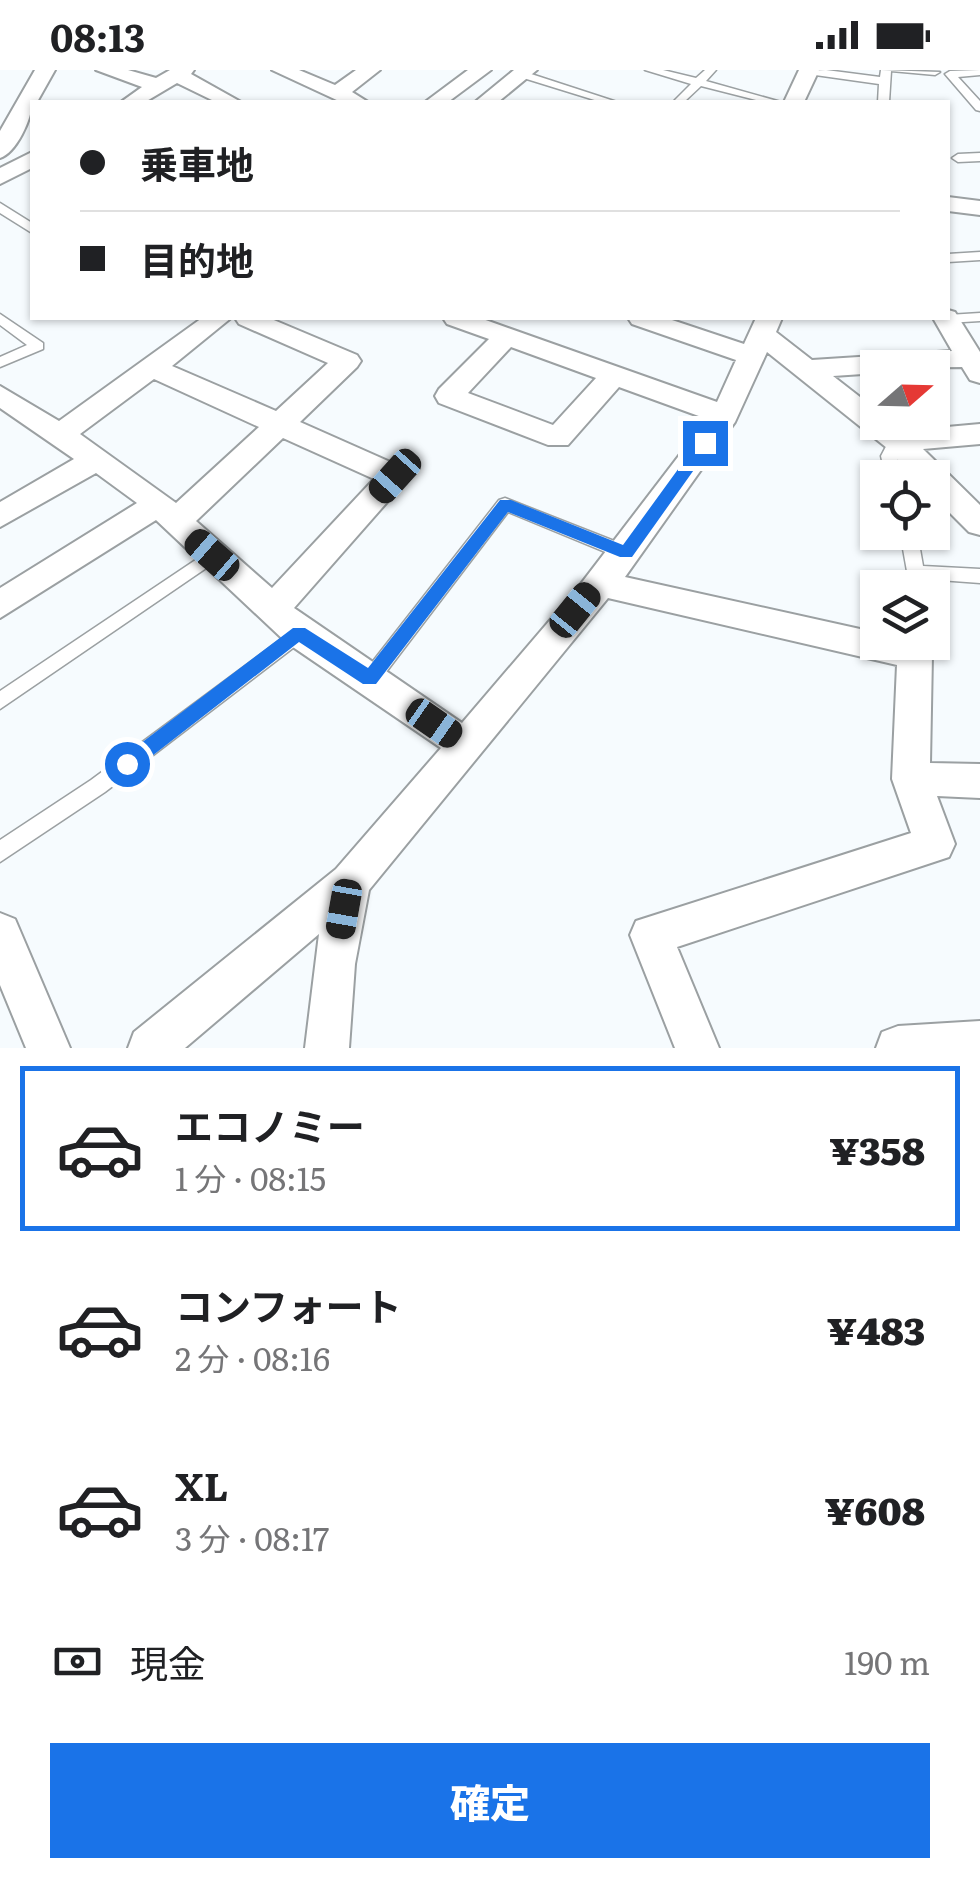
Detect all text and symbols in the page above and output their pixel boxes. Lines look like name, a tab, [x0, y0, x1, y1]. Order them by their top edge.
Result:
text: 08:13	[50, 7, 145, 64]
text: 乗車地	[140, 134, 254, 191]
text: 目的地	[140, 230, 254, 287]
north arrow	[860, 350, 950, 440]
map controls	[860, 350, 950, 660]
route end	[683, 421, 728, 466]
car	[364, 444, 426, 508]
button: locate	[860, 460, 950, 550]
car	[180, 524, 244, 586]
button: layers	[860, 570, 950, 660]
car	[544, 577, 606, 643]
car	[401, 694, 467, 752]
route start	[105, 742, 150, 787]
car	[324, 877, 364, 941]
text: エコノミー	[175, 1096, 365, 1153]
icon: car	[55, 1104, 145, 1194]
text: ¥358	[830, 1120, 925, 1177]
text: 1 分 · 08:15	[175, 1153, 326, 1201]
text: コンフォート	[175, 1276, 402, 1333]
icon: car	[55, 1284, 145, 1374]
text: ¥483	[827, 1300, 925, 1357]
text: 2 分 · 08:16	[175, 1333, 330, 1381]
text: XL	[175, 1456, 228, 1513]
icon: car	[55, 1464, 145, 1554]
text: ¥608	[825, 1480, 925, 1537]
text: 3 分 · 08:17	[175, 1513, 329, 1561]
text: 現金	[130, 1633, 206, 1690]
icon: cash	[50, 1634, 105, 1689]
text: 190 m	[844, 1637, 930, 1685]
button: 確定	[50, 1743, 930, 1858]

